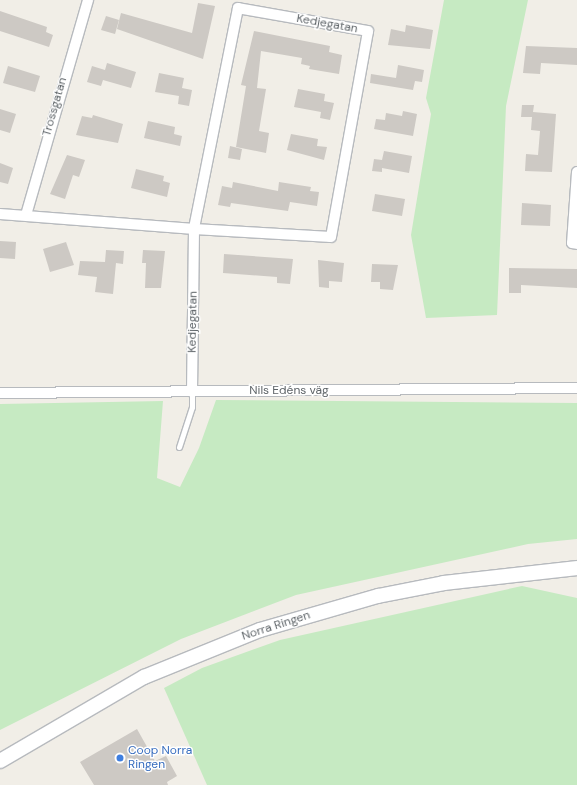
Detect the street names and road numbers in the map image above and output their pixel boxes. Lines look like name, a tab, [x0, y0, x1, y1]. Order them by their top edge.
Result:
street label: Kedjegatan	[295, 12, 359, 36]
street label: Trossgatan	[40, 76, 70, 138]
street label: Kedjegatan	[185, 291, 201, 353]
street label: Nils Edéns väg	[249, 384, 329, 398]
street label: Norra Ringen	[240, 608, 312, 644]

